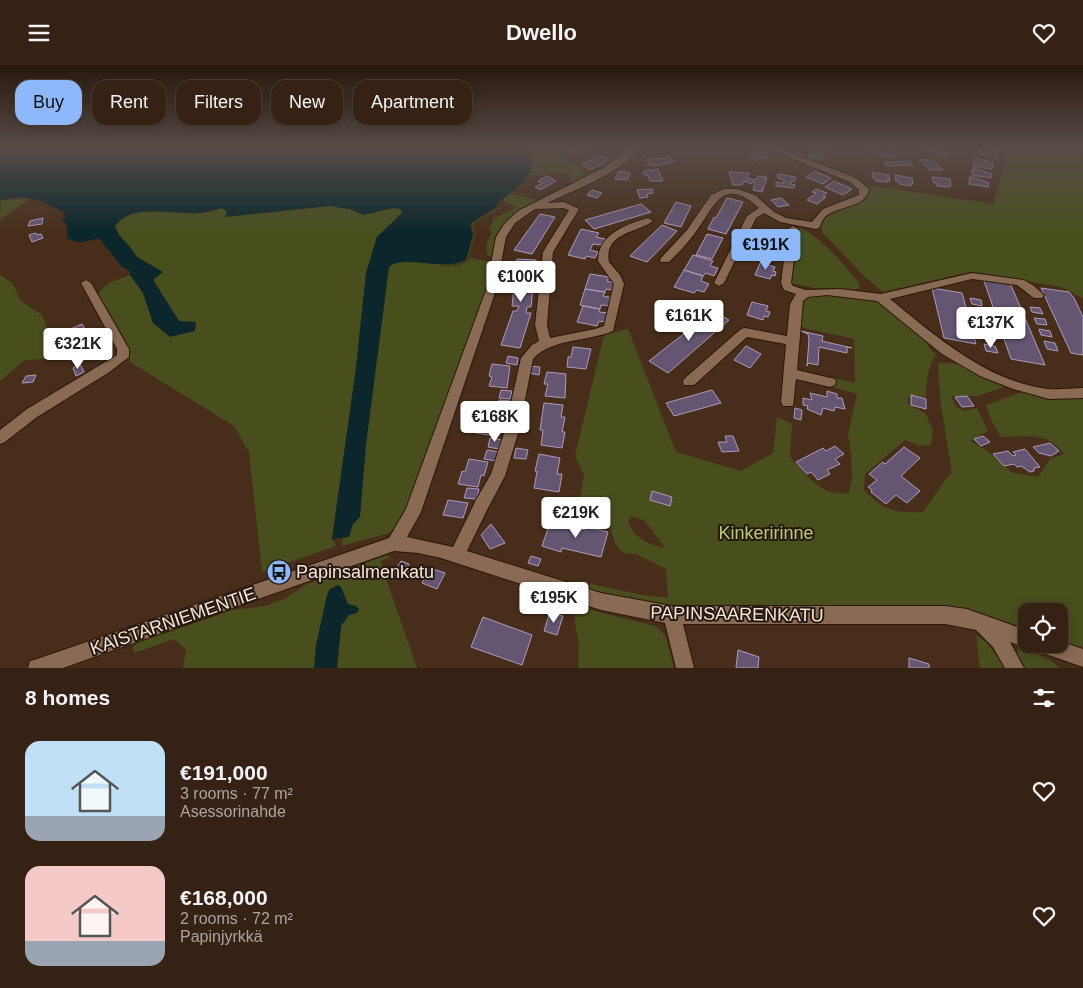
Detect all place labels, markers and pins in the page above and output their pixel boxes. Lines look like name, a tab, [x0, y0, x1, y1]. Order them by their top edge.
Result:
pin: €191K	[731, 229, 801, 271]
pin: €100K	[486, 261, 556, 303]
pin: €161K	[654, 299, 724, 342]
pin: €137K	[956, 307, 1026, 349]
pin: €321K	[43, 327, 113, 370]
pin: €168K	[460, 401, 530, 443]
pin: €219K	[541, 497, 611, 539]
bus stop icon: Papinsalmenkatu	[266, 559, 292, 585]
place label: Papinsalmenkatu	[296, 562, 434, 582]
pin: €195K	[519, 581, 589, 624]

